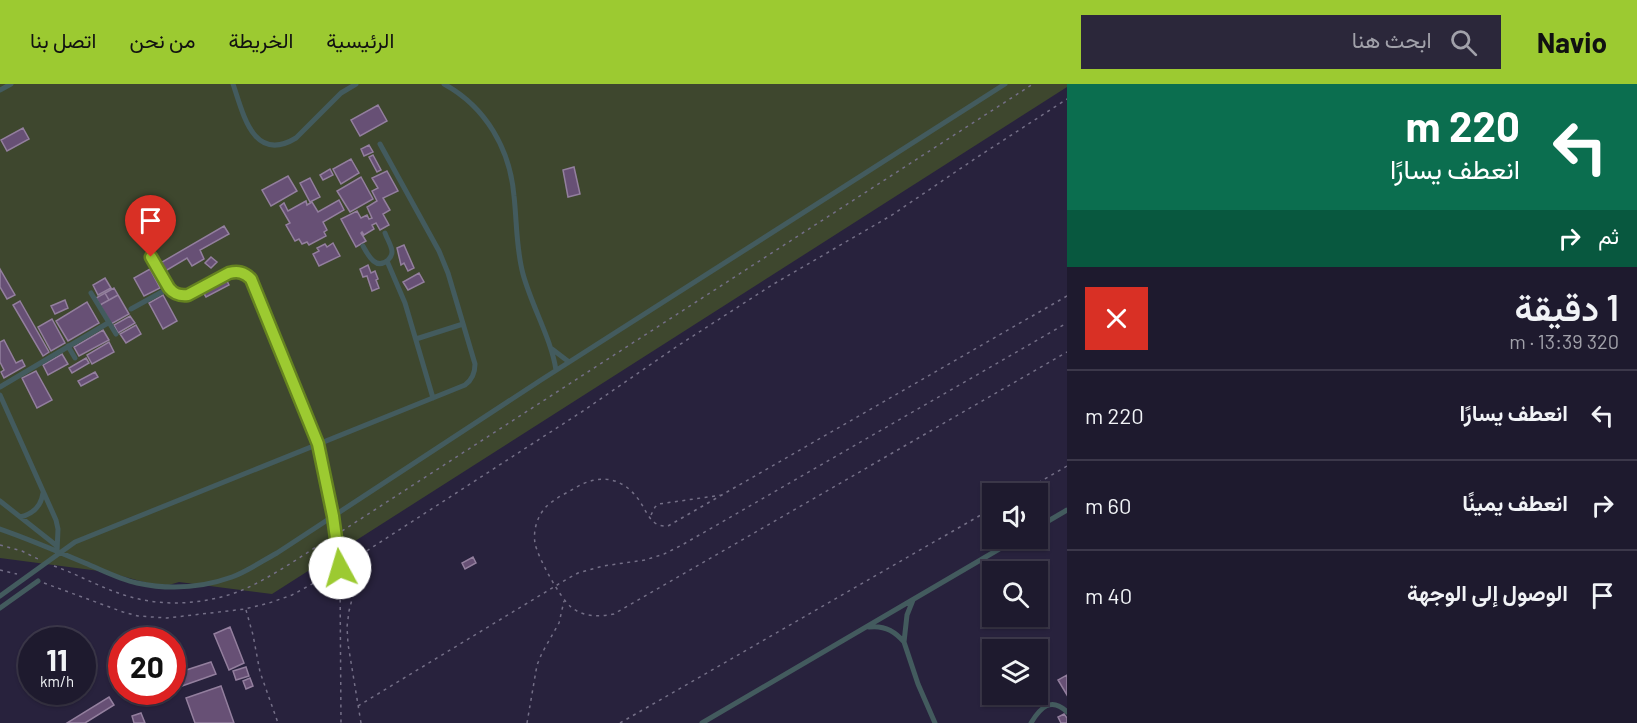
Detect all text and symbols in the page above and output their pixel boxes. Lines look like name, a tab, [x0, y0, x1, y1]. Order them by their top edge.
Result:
search box	[1081, 15, 1501, 69]
text: Navio	[1537, 25, 1607, 59]
text: ابحث هنا	[1352, 26, 1432, 52]
icon: search	[1447, 26, 1480, 59]
text: اتصل بنا	[30, 27, 96, 52]
text: من نحن	[129, 27, 195, 52]
text: الخريطة	[228, 27, 293, 52]
text: الرئيسية	[326, 27, 394, 52]
text: 220 m	[1406, 100, 1520, 150]
icon: left	[1541, 108, 1619, 186]
text: انعطف يسارًا	[1390, 152, 1520, 184]
pin	[125, 195, 176, 257]
icon: arrive	[134, 204, 167, 237]
icon: right	[1553, 222, 1586, 255]
text: ثم	[1598, 222, 1619, 248]
text: 1 دقيقة	[1515, 285, 1619, 328]
button: close	[1085, 287, 1148, 350]
text: 320 m · 13:39	[1509, 329, 1619, 353]
text: انعطف يسارًا	[1459, 399, 1568, 425]
icon: left	[1586, 399, 1619, 432]
text: 220 m	[1085, 402, 1144, 428]
map controls	[982, 483, 1048, 705]
button: sound	[982, 483, 1048, 549]
text: انعطف يمينًا	[1462, 489, 1568, 515]
icon: right	[1586, 489, 1619, 522]
text: 60 m	[1085, 492, 1131, 518]
position arrow	[308, 536, 372, 600]
button: search	[982, 561, 1048, 627]
text: الوصول إلى الوجهة	[1407, 579, 1568, 605]
icon: arrive	[1586, 579, 1619, 612]
text: 40 m	[1085, 582, 1132, 608]
speed limit sign: 20	[108, 627, 186, 705]
button: layers	[982, 639, 1048, 705]
text: 11	[46, 641, 68, 677]
text: km/h	[40, 672, 74, 690]

